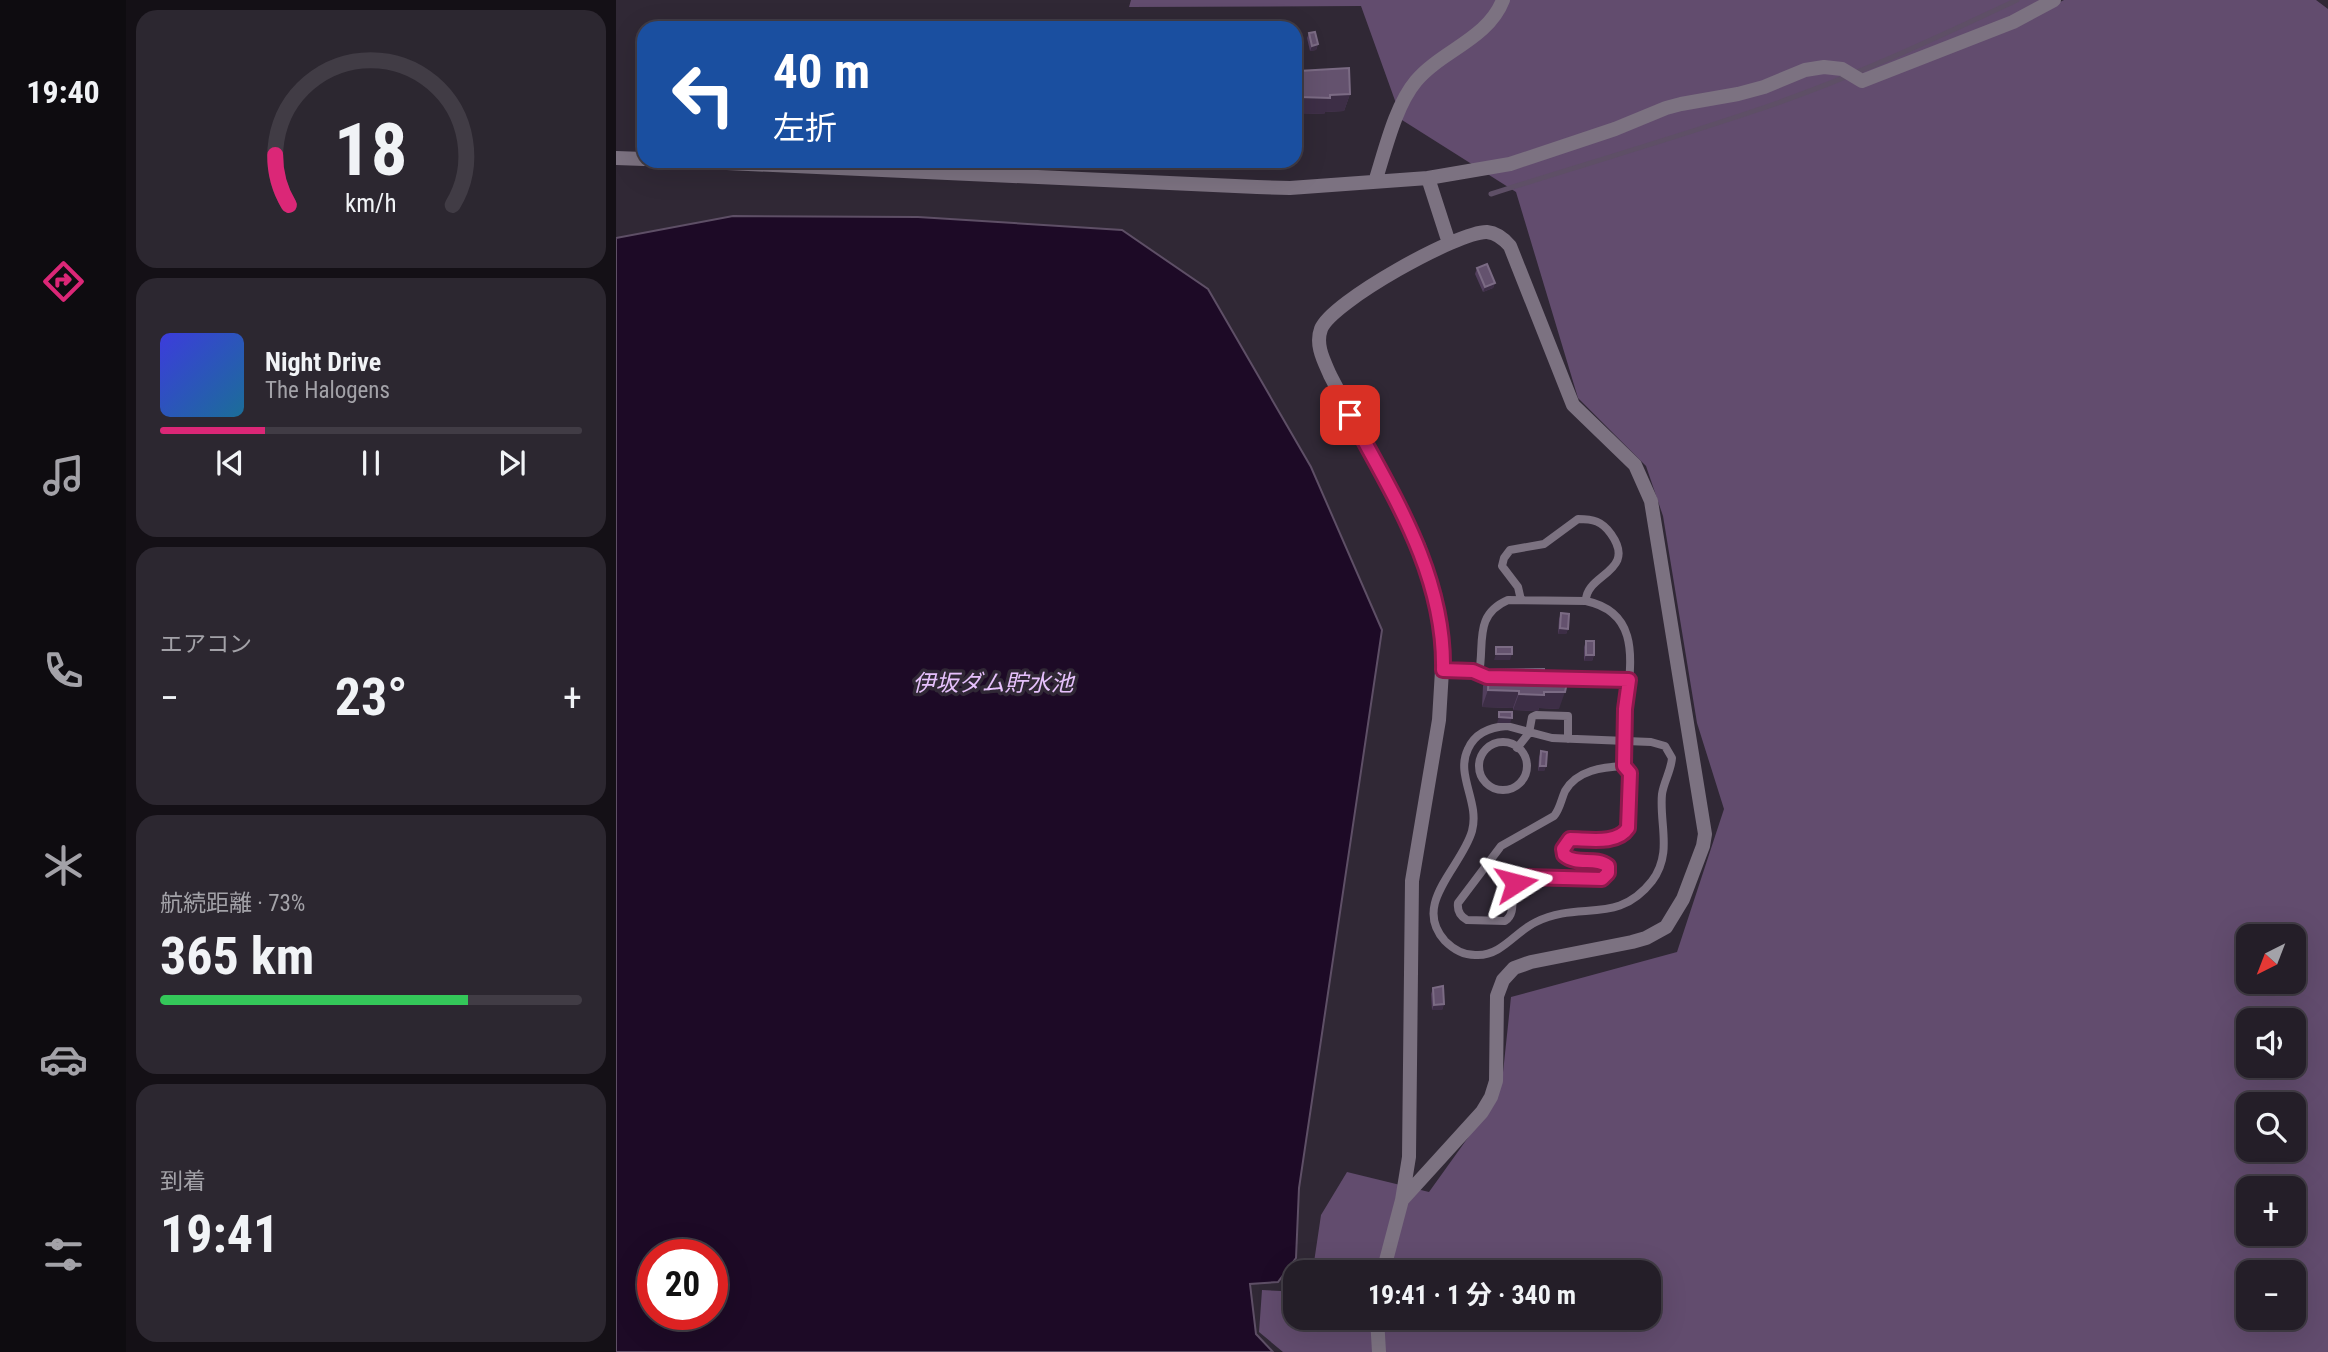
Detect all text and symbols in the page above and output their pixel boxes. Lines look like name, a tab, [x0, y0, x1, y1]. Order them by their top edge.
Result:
text: 40 m	[773, 43, 870, 100]
icon: left	[658, 49, 749, 140]
text: 19:40	[26, 73, 100, 111]
text: 18	[334, 108, 408, 194]
text: 左折	[773, 109, 837, 147]
text: km/h	[345, 189, 397, 218]
icon: directions	[39, 257, 88, 306]
text: Night Drive	[265, 347, 381, 377]
text: The Halogens	[265, 377, 390, 404]
pin	[1320, 385, 1380, 445]
icon: arrive	[1331, 396, 1369, 434]
icon: previous	[211, 444, 249, 482]
icon: pause	[352, 444, 390, 482]
icon: next	[493, 444, 531, 482]
icon: music	[39, 451, 88, 500]
text: エアコン	[160, 631, 252, 658]
icon: phone	[39, 646, 88, 695]
text: 23°	[335, 667, 407, 728]
water label: 伊坂ダム貯水池	[913, 670, 1076, 697]
text: −	[160, 676, 179, 720]
text: +	[563, 676, 582, 720]
icon: climate	[39, 841, 88, 890]
position arrow	[1479, 846, 1553, 920]
text: 航続距離 · 73%	[160, 890, 305, 917]
north arrow	[2236, 924, 2306, 994]
map controls	[2236, 924, 2306, 1330]
text: 365 km	[160, 926, 314, 987]
button: sound	[2236, 1008, 2306, 1078]
icon: car	[39, 1035, 88, 1084]
button: search	[2236, 1092, 2306, 1162]
text: 到着	[160, 1168, 206, 1195]
button: +	[2236, 1176, 2306, 1246]
text: 19:41	[160, 1204, 279, 1265]
icon: filters	[39, 1230, 88, 1279]
speed limit sign: 20	[637, 1239, 728, 1330]
button: −	[2236, 1260, 2306, 1330]
text: 19:41 · 1 分 · 340 m	[1368, 1280, 1576, 1310]

